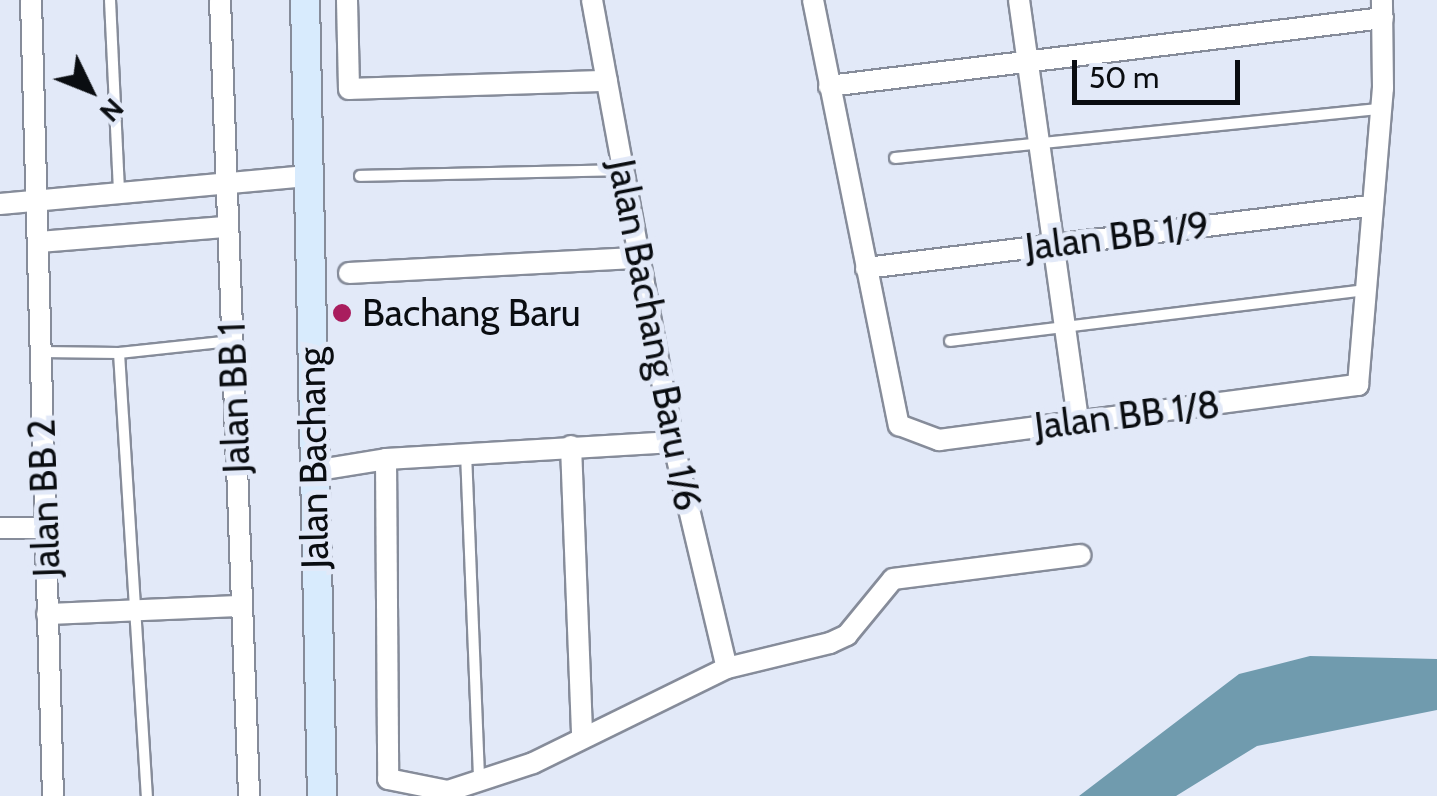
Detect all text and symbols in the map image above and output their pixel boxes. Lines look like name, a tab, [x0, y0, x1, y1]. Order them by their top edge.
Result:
north arrow	[40, 40, 140, 140]
scale bar	[1077, 40, 1244, 102]
text: 50 m	[1089, 59, 1159, 96]
text: N	[93, 92, 131, 129]
street label: Jalan Bachang Baru 1/6	[599, 155, 711, 515]
street label: Jalan BB 1/9	[1023, 202, 1211, 270]
place label: Bachang Baru	[362, 290, 581, 336]
marker: Bachang Baru	[331, 302, 353, 324]
street label: Jalan BB 1	[209, 322, 259, 474]
street label: Jalan Bachang	[288, 347, 338, 569]
street label: Jalan BB 1/8	[1032, 381, 1222, 449]
street label: Jalan BB 2	[18, 418, 70, 578]

